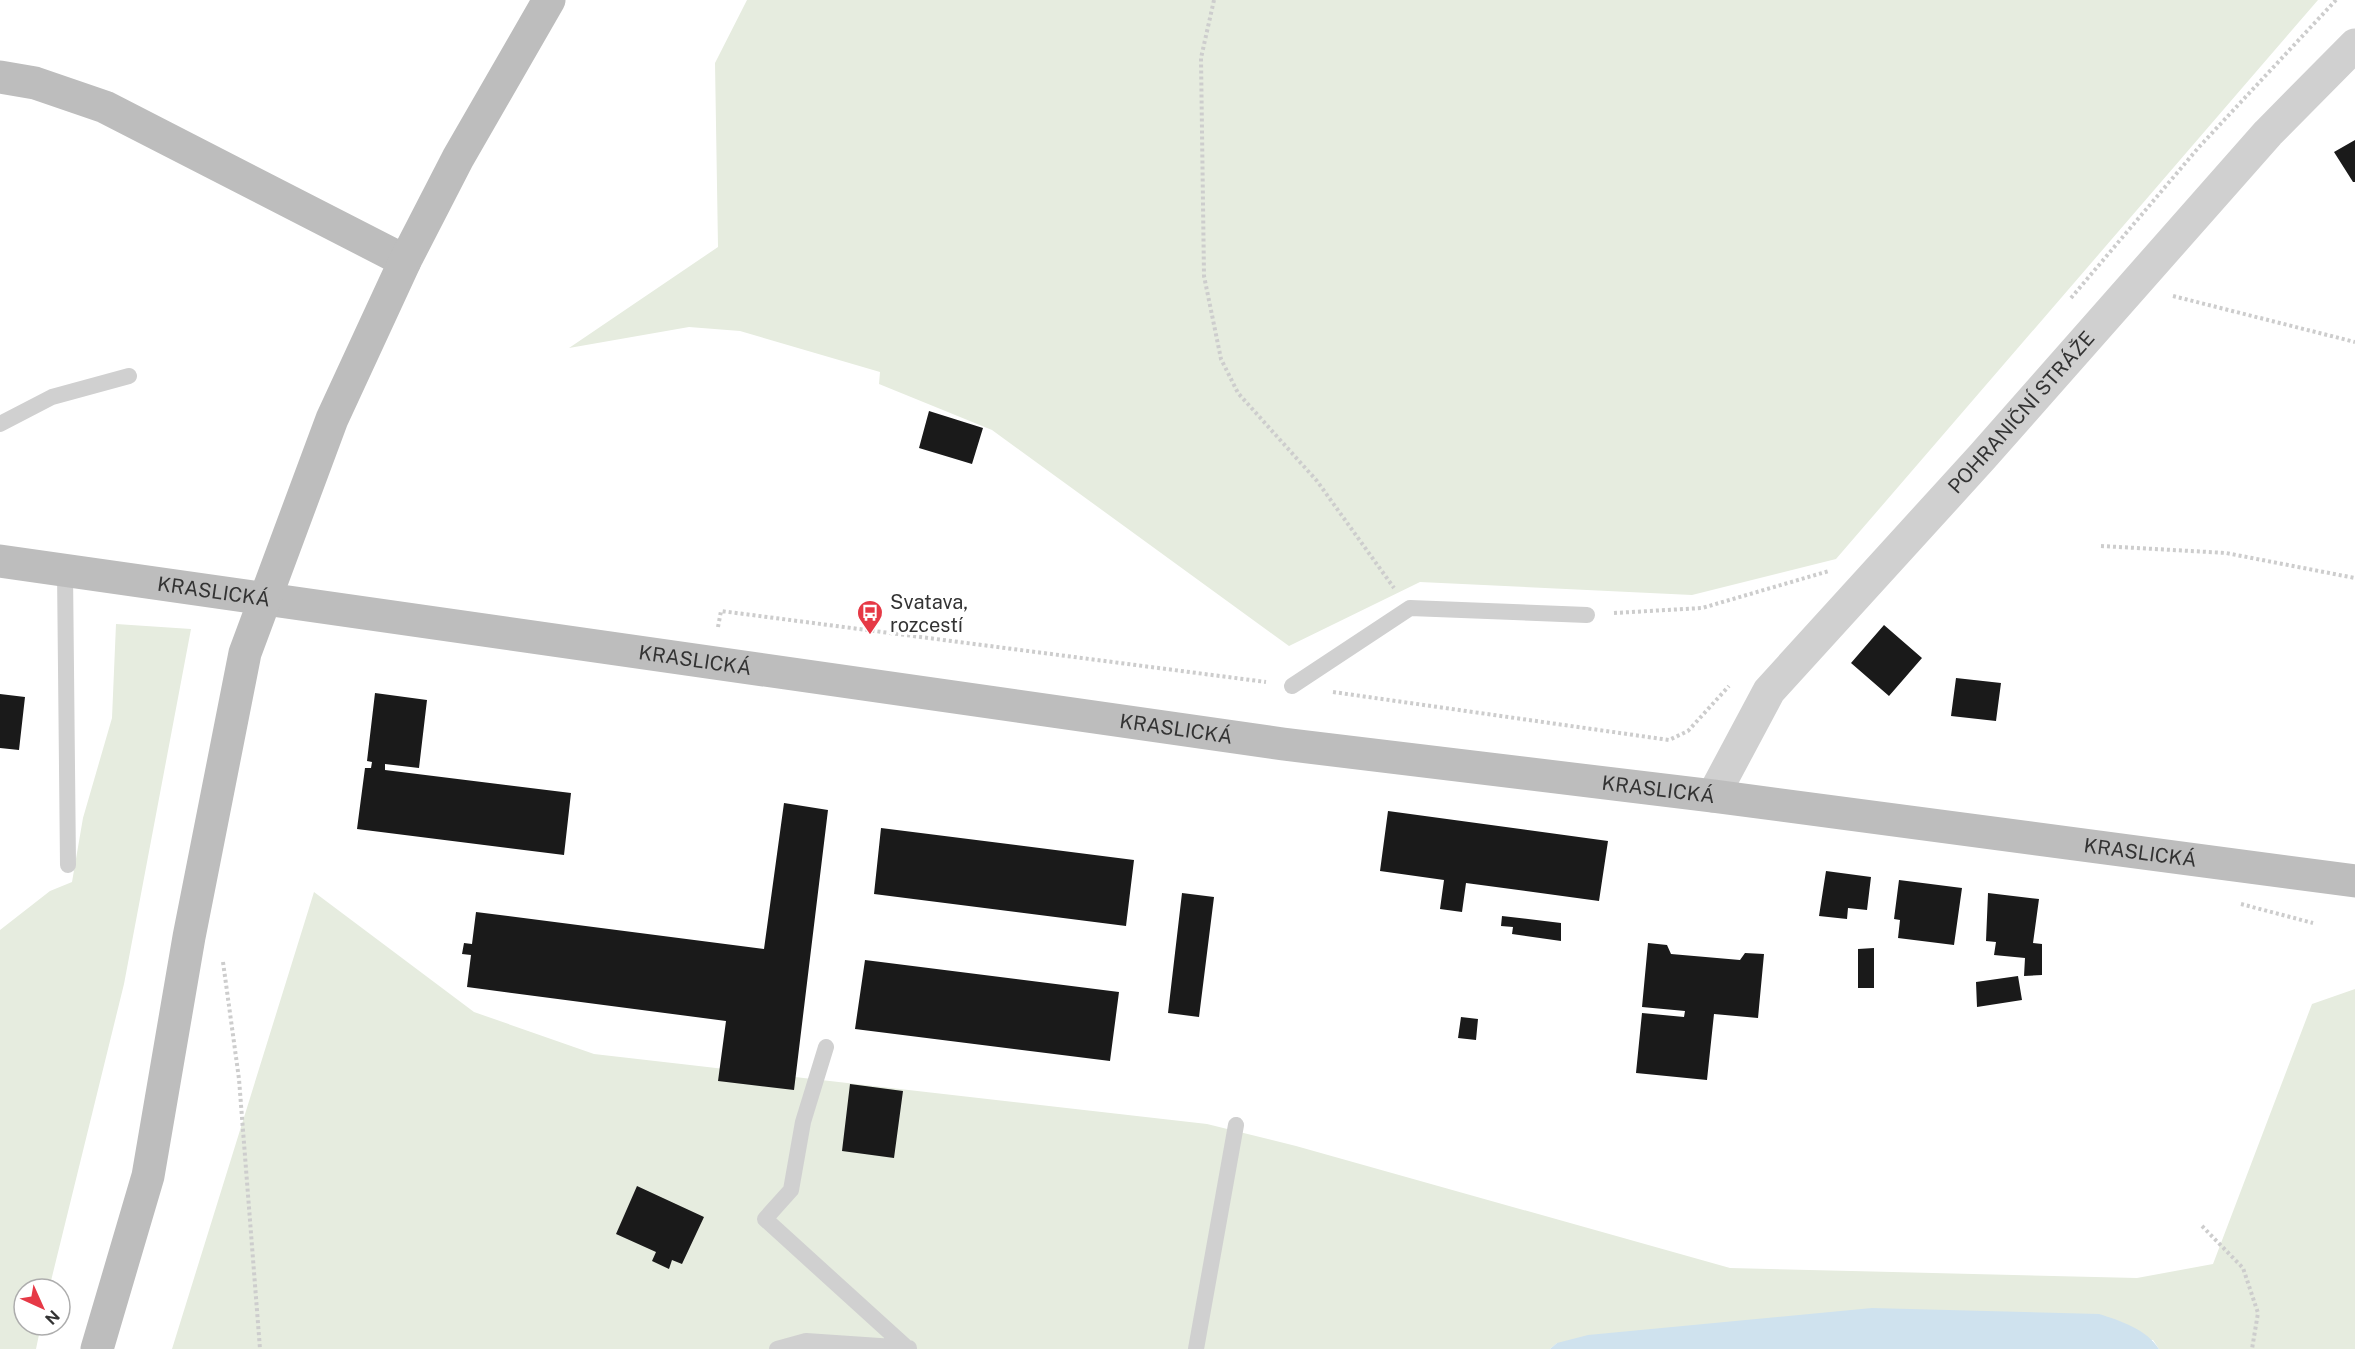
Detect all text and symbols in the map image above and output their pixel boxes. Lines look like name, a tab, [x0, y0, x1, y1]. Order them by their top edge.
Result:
street label: POHRANIČNÍ STRÁŽE	[1943, 326, 2100, 498]
street label: KRASLICKÁ	[156, 572, 272, 611]
place label: Svatava, rozcestí	[890, 590, 968, 637]
bus stop icon: Svatava, rozcestí	[855, 598, 885, 636]
street label: KRASLICKÁ	[637, 640, 753, 680]
street label: KRASLICKÁ	[1118, 709, 1234, 749]
street label: KRASLICKÁ	[1600, 771, 1716, 808]
street label: KRASLICKÁ	[2082, 833, 2198, 872]
north arrow	[12, 1277, 72, 1337]
text: N	[41, 1306, 63, 1328]

